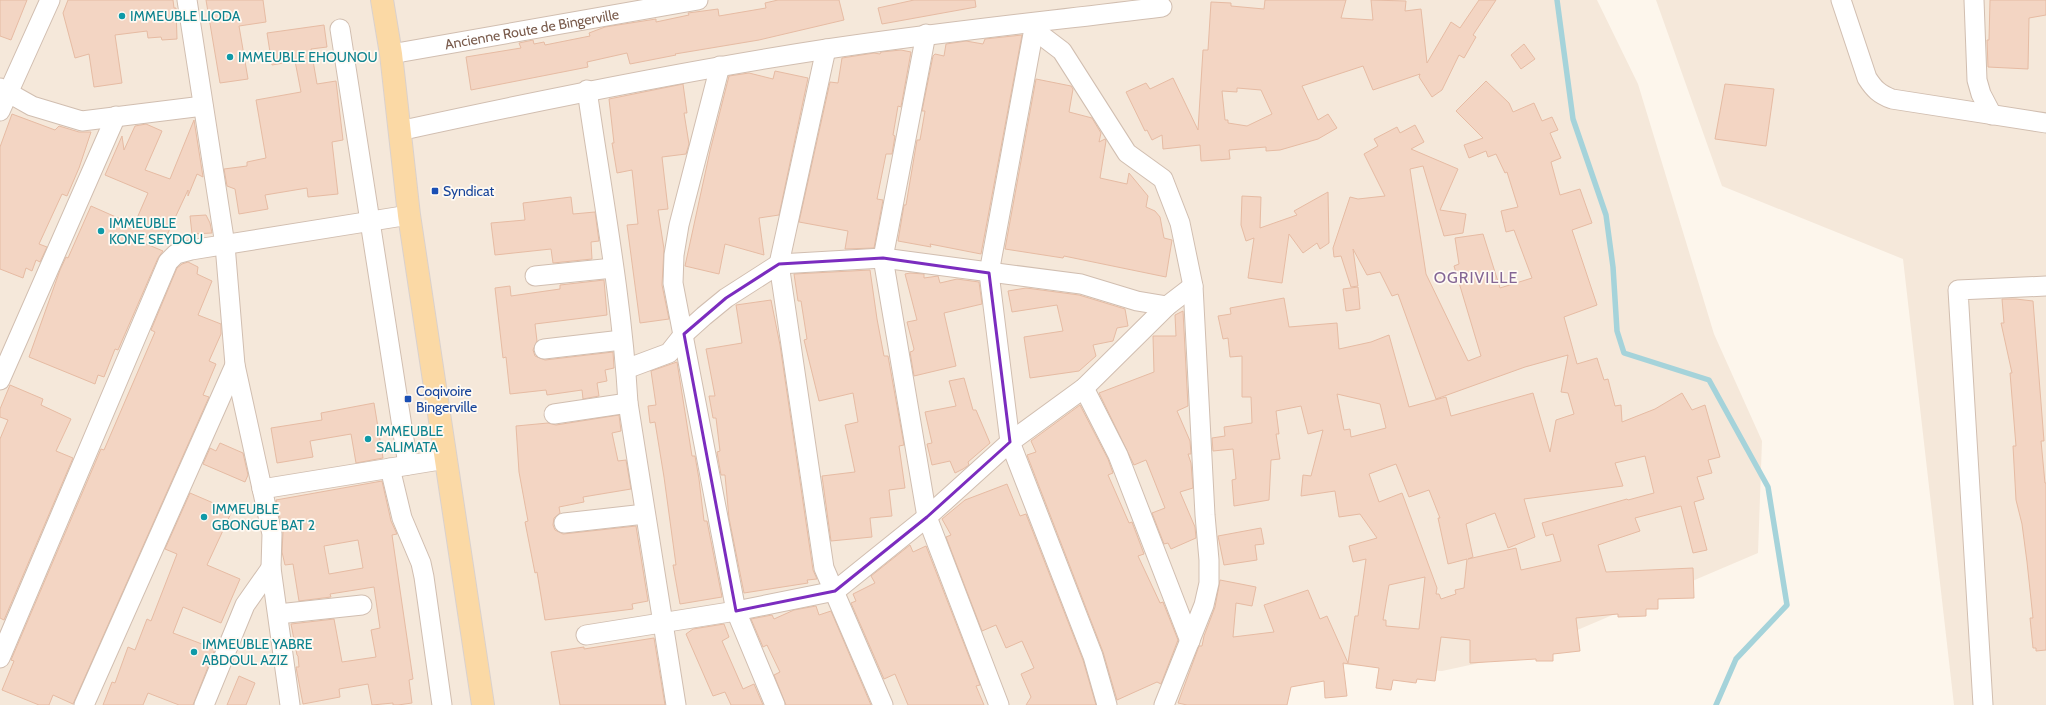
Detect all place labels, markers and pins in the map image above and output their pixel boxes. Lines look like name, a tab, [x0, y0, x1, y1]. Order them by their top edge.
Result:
place label: IMMEUBLE LIODA	[130, 7, 241, 25]
marker: IMMEUBLE LIODA	[117, 11, 127, 21]
place label: IMMEUBLE EHOUNOU	[238, 48, 378, 66]
marker: IMMEUBLE EHOUNOU	[225, 52, 235, 62]
place label: Syndicat	[443, 182, 495, 200]
marker: Syndicat	[430, 186, 440, 196]
place label: IMMEUBLE KONE SEYDOU	[109, 214, 203, 248]
marker: IMMEUBLE KONE SEYDOU	[96, 226, 106, 236]
place label: Coqivoire Bingerville	[416, 382, 477, 416]
marker: Coqivoire Bingerville	[403, 394, 413, 404]
place label: IMMEUBLE SALIMATA	[376, 422, 443, 456]
marker: IMMEUBLE SALIMATA	[363, 434, 373, 444]
place label: IMMEUBLE GBONGUE BAT 2	[212, 500, 315, 534]
marker: IMMEUBLE GBONGUE BAT 2	[199, 512, 209, 522]
place label: IMMEUBLE YABRE ABDOUL AZIZ	[202, 635, 313, 669]
marker: IMMEUBLE YABRE ABDOUL AZIZ	[189, 647, 199, 657]

